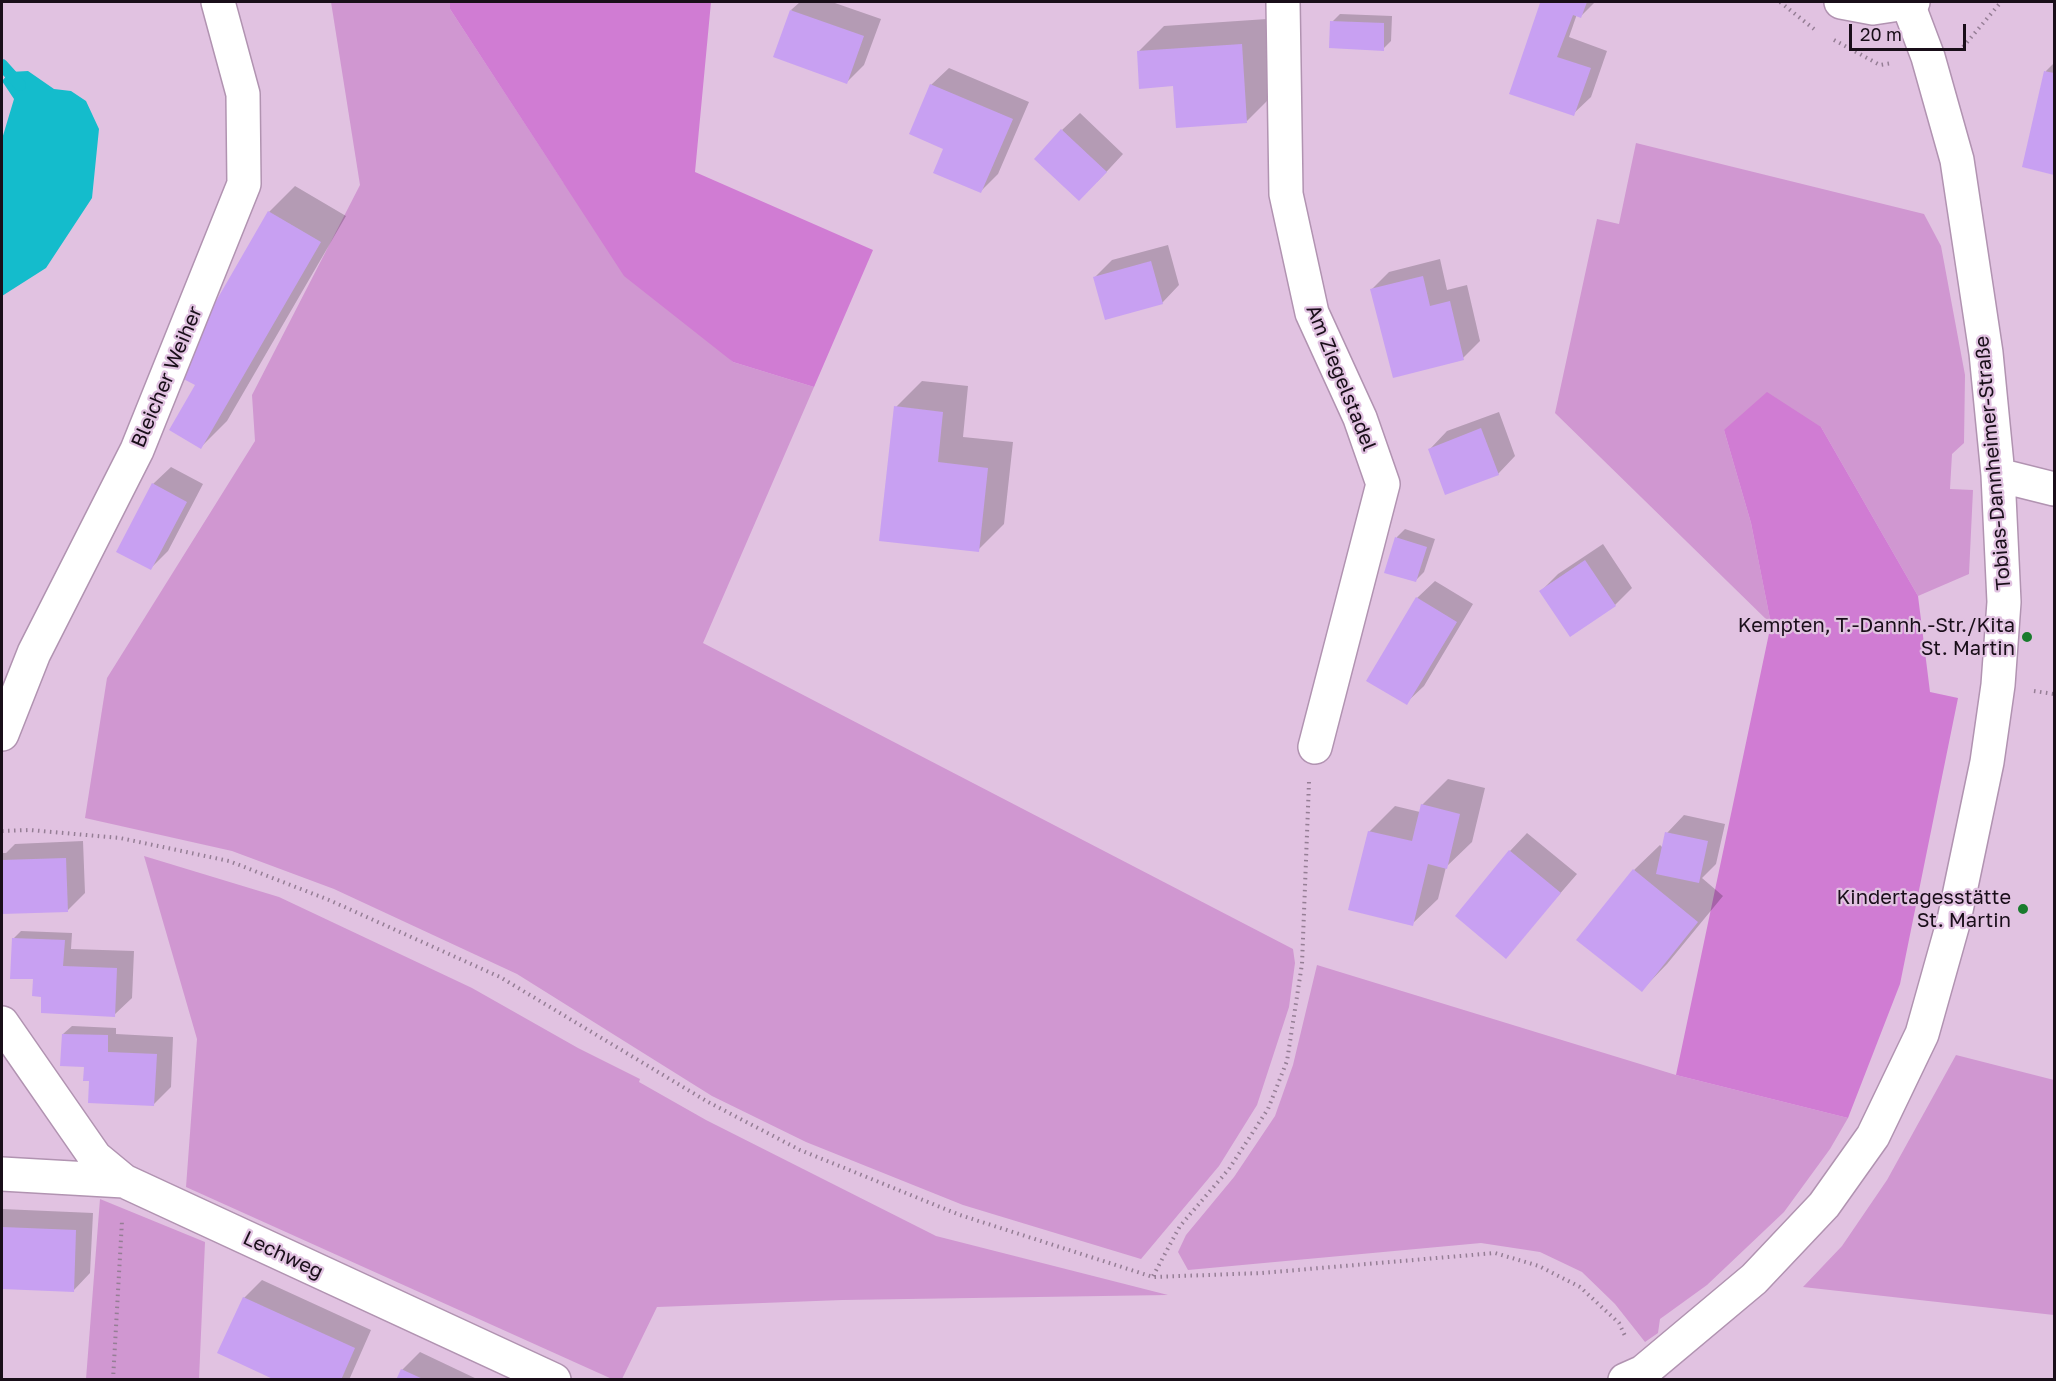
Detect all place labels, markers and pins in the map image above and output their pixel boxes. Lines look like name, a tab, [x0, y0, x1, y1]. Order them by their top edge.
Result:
place label: Kempten, T.-Dannh.-Str./Kita St. Martin	[1738, 614, 2015, 661]
marker: Kempten, T.-Dannh.-Str./Kita St. Martin	[2020, 630, 2034, 644]
place label: Kindertagesstätte St. Martin	[1837, 886, 2011, 933]
marker: Kindertagesstätte St. Martin	[2016, 902, 2030, 916]

